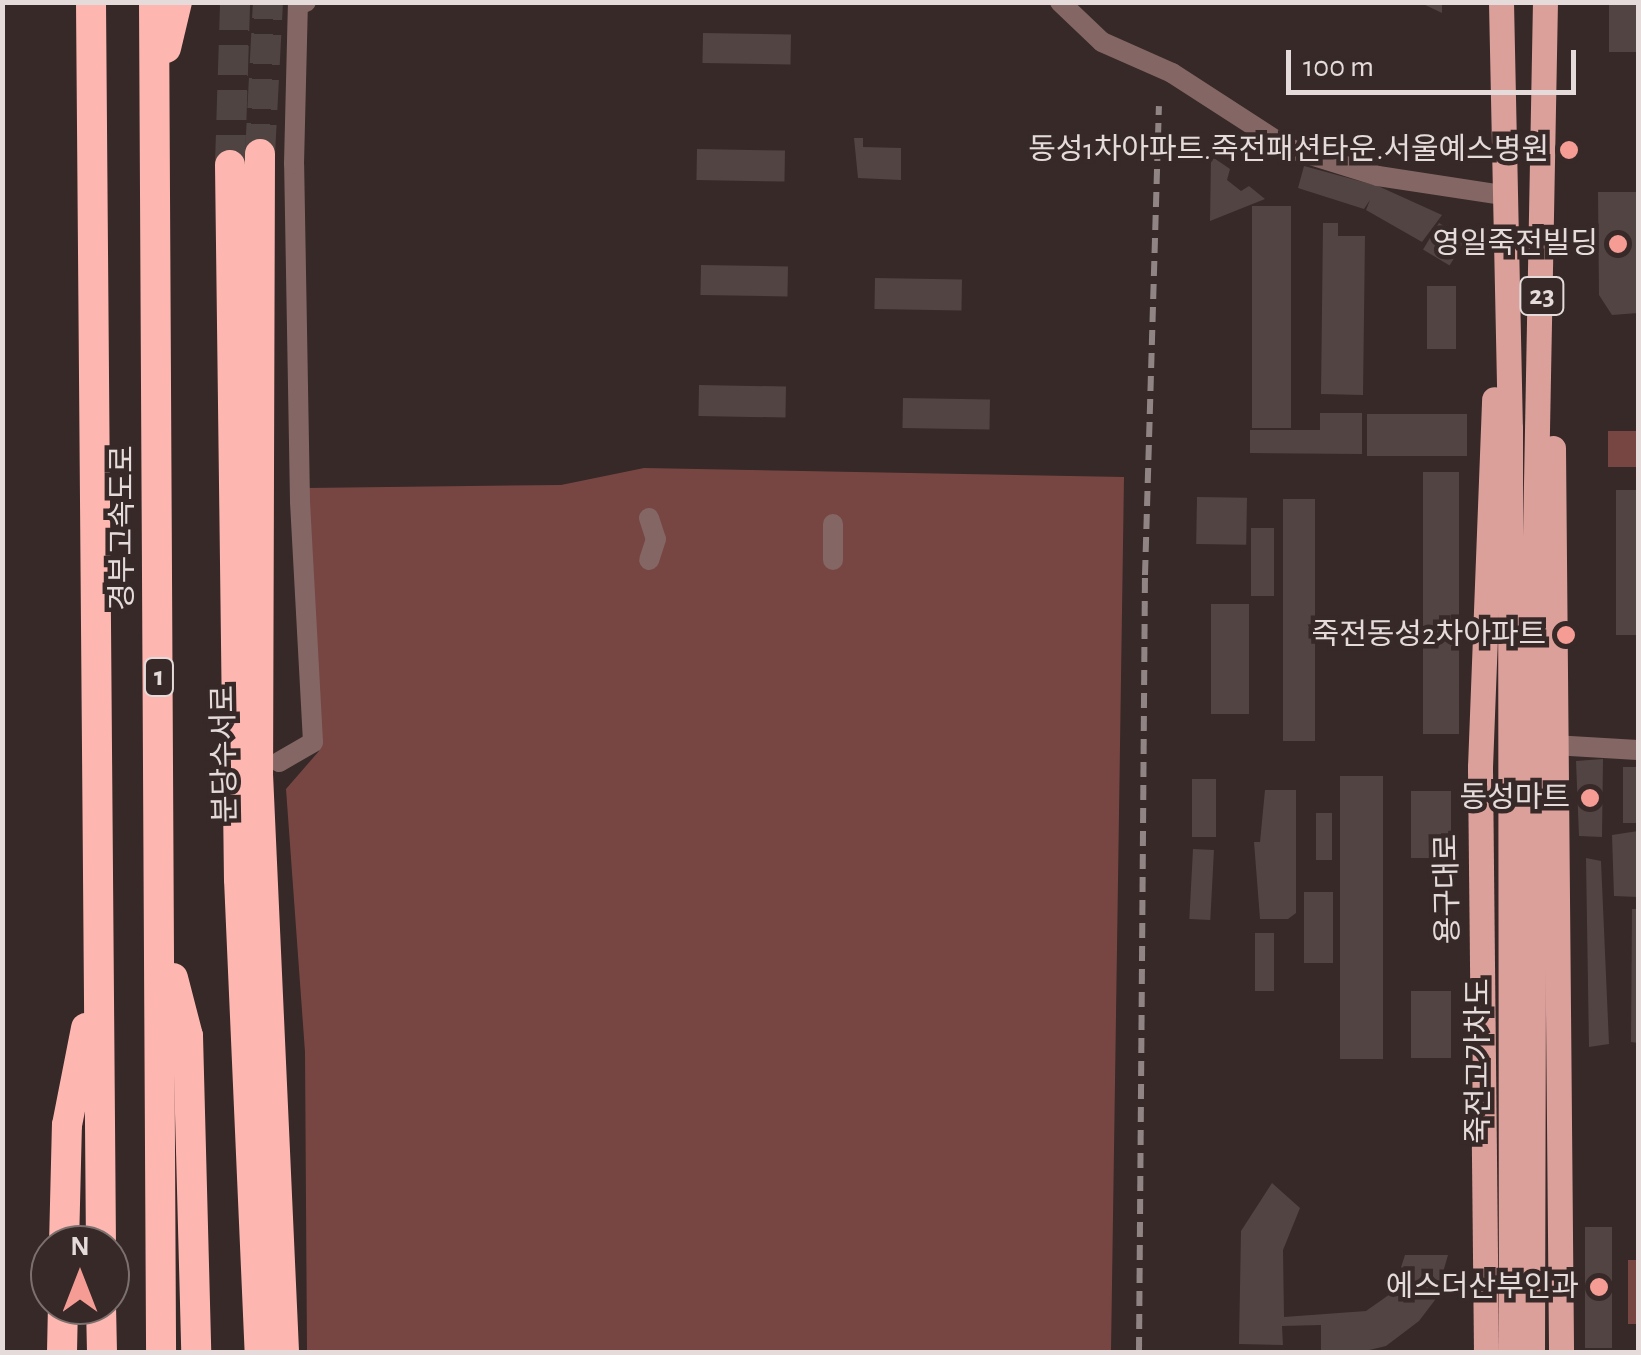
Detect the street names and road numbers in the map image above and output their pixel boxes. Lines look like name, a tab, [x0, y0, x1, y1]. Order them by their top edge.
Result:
road number: 23	[1517, 273, 1567, 319]
street label: 경부고속도로	[105, 445, 141, 611]
road number: 1	[142, 654, 176, 700]
street label: 분당수서로	[206, 685, 244, 823]
street label: 용구대로	[1429, 833, 1467, 945]
street label: 죽전고가차도	[1461, 978, 1497, 1144]

